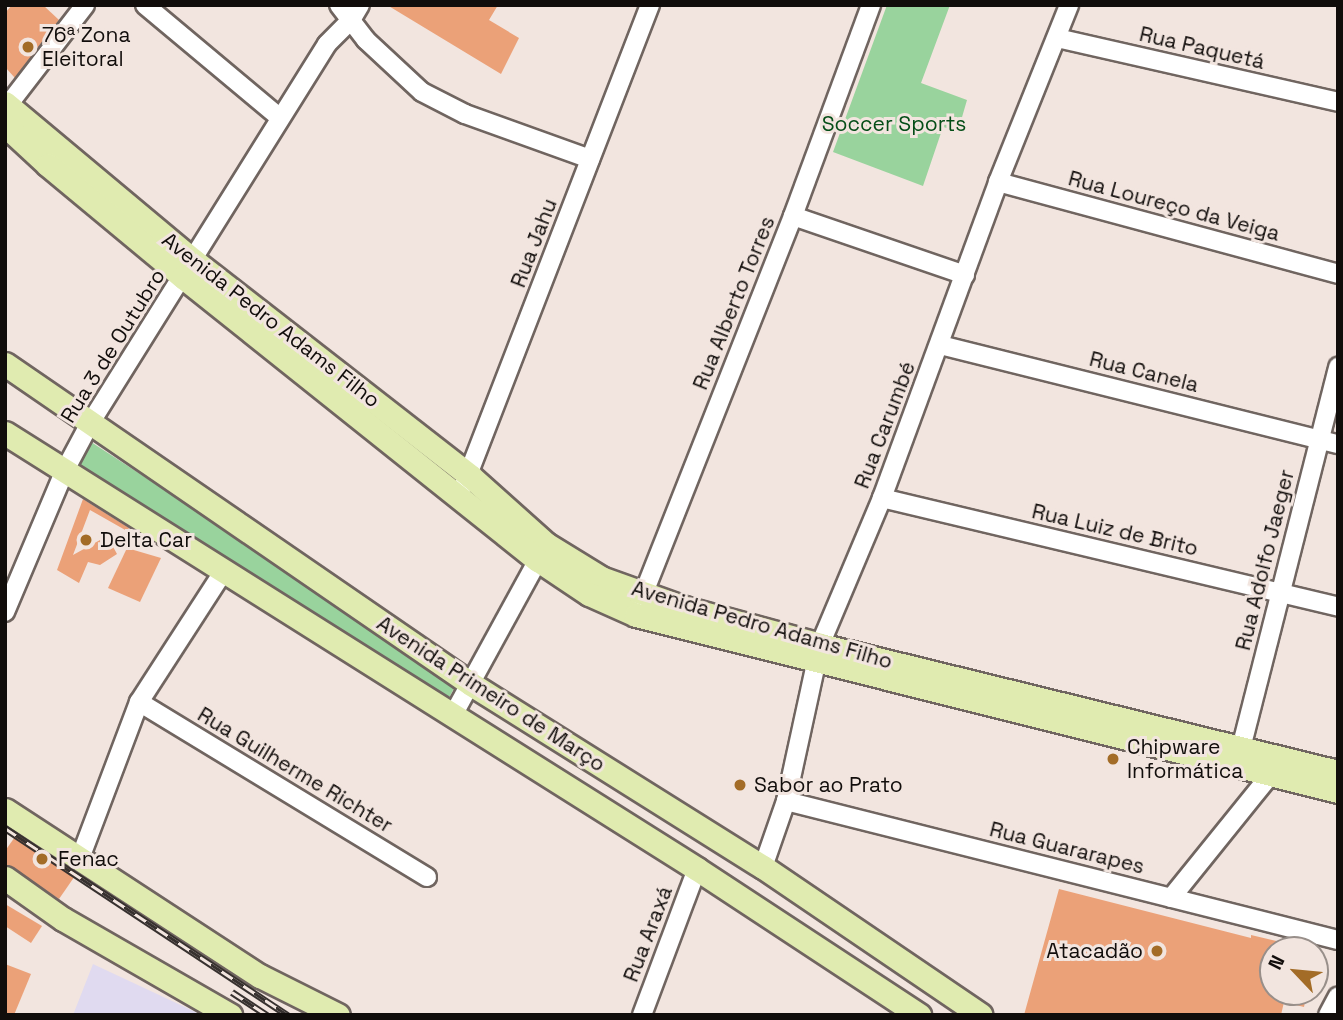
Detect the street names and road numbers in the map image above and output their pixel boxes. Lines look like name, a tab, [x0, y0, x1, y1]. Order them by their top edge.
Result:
street label: Rua Paquetá	[1137, 21, 1267, 75]
street label: Rua Loureço da Veiga	[1065, 166, 1283, 246]
street label: Rua Jahu	[506, 195, 562, 291]
street label: Rua Alberto Torres	[688, 212, 780, 394]
street label: Avenida Pedro Adams Filho	[157, 227, 385, 413]
street label: Rua 3 de Outubro	[56, 264, 170, 428]
street label: Rua Canela	[1087, 346, 1201, 398]
street label: Rua Carumbé	[849, 358, 921, 492]
street label: Rua Adolfo Jaeger	[1230, 467, 1300, 653]
street label: Rua Luiz de Brito	[1029, 499, 1201, 561]
street label: Avenida Pedro Adams Filho	[629, 576, 895, 674]
street label: Avenida Primeiro de Março	[372, 611, 610, 777]
street label: Rua Guilherme Richter	[193, 702, 397, 838]
street label: Rua Guararapes	[987, 817, 1147, 879]
street label: Rua Araxá	[618, 882, 678, 986]

